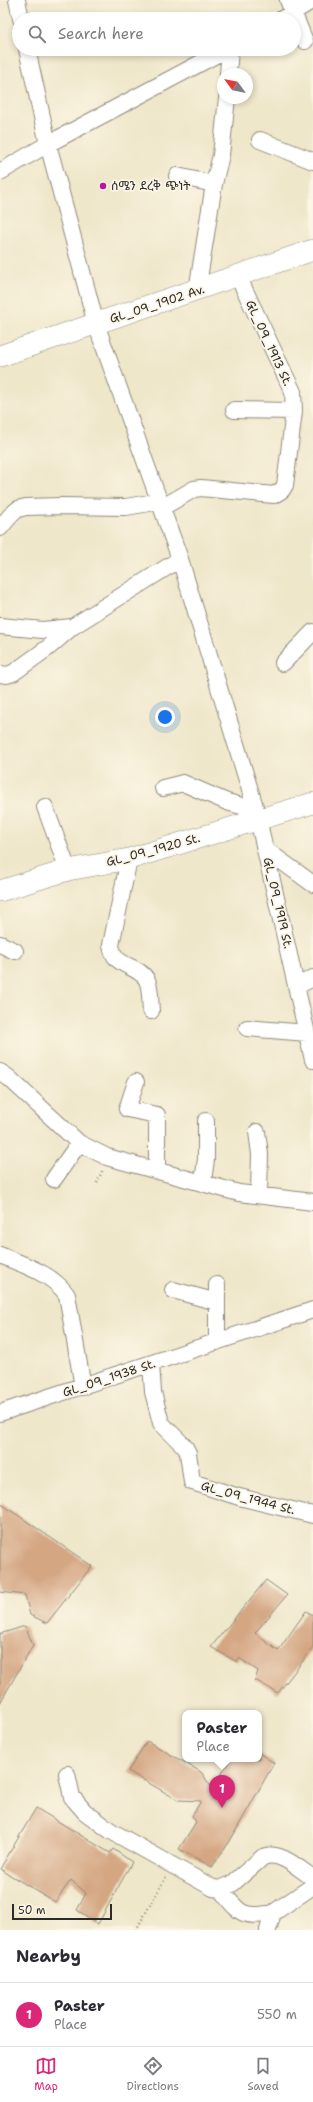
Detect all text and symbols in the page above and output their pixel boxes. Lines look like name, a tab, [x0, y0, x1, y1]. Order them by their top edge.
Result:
search box	[12, 12, 301, 56]
icon: search	[26, 23, 48, 45]
text: Search here	[58, 24, 144, 44]
north arrow	[217, 68, 253, 104]
place label: ሰሜን ደረቅ ጭነት	[111, 178, 191, 194]
marker: ሰሜን ደረቅ ጭነት	[98, 181, 108, 191]
street label: GL_09_1902 Av.	[107, 281, 207, 327]
street label: GL_09_1913 St.	[242, 297, 296, 389]
your location	[155, 707, 175, 727]
street label: GL_09_1920 St.	[104, 830, 202, 870]
street label: GL_09_1919 St.	[260, 856, 296, 950]
street label: GL_09_1938 St.	[61, 1355, 157, 1401]
street label: GL_09_1944 St.	[199, 1478, 297, 1518]
popup	[182, 1710, 262, 1762]
text: Paster	[197, 1718, 247, 1738]
text: Place	[197, 1738, 230, 1755]
pin: 1	[209, 1775, 235, 1808]
scale bar	[12, 1902, 112, 1921]
text: 50 m	[18, 1903, 46, 1918]
text: Nearby	[16, 1945, 81, 1967]
text: Paster	[54, 1996, 105, 2016]
text: 1	[26, 2006, 32, 2023]
text: 550 m	[257, 2006, 297, 2023]
text: Place	[54, 2016, 87, 2033]
tab: Map	[34, 2055, 58, 2094]
tab: Directions	[126, 2055, 179, 2094]
tab: Saved	[247, 2055, 279, 2094]

